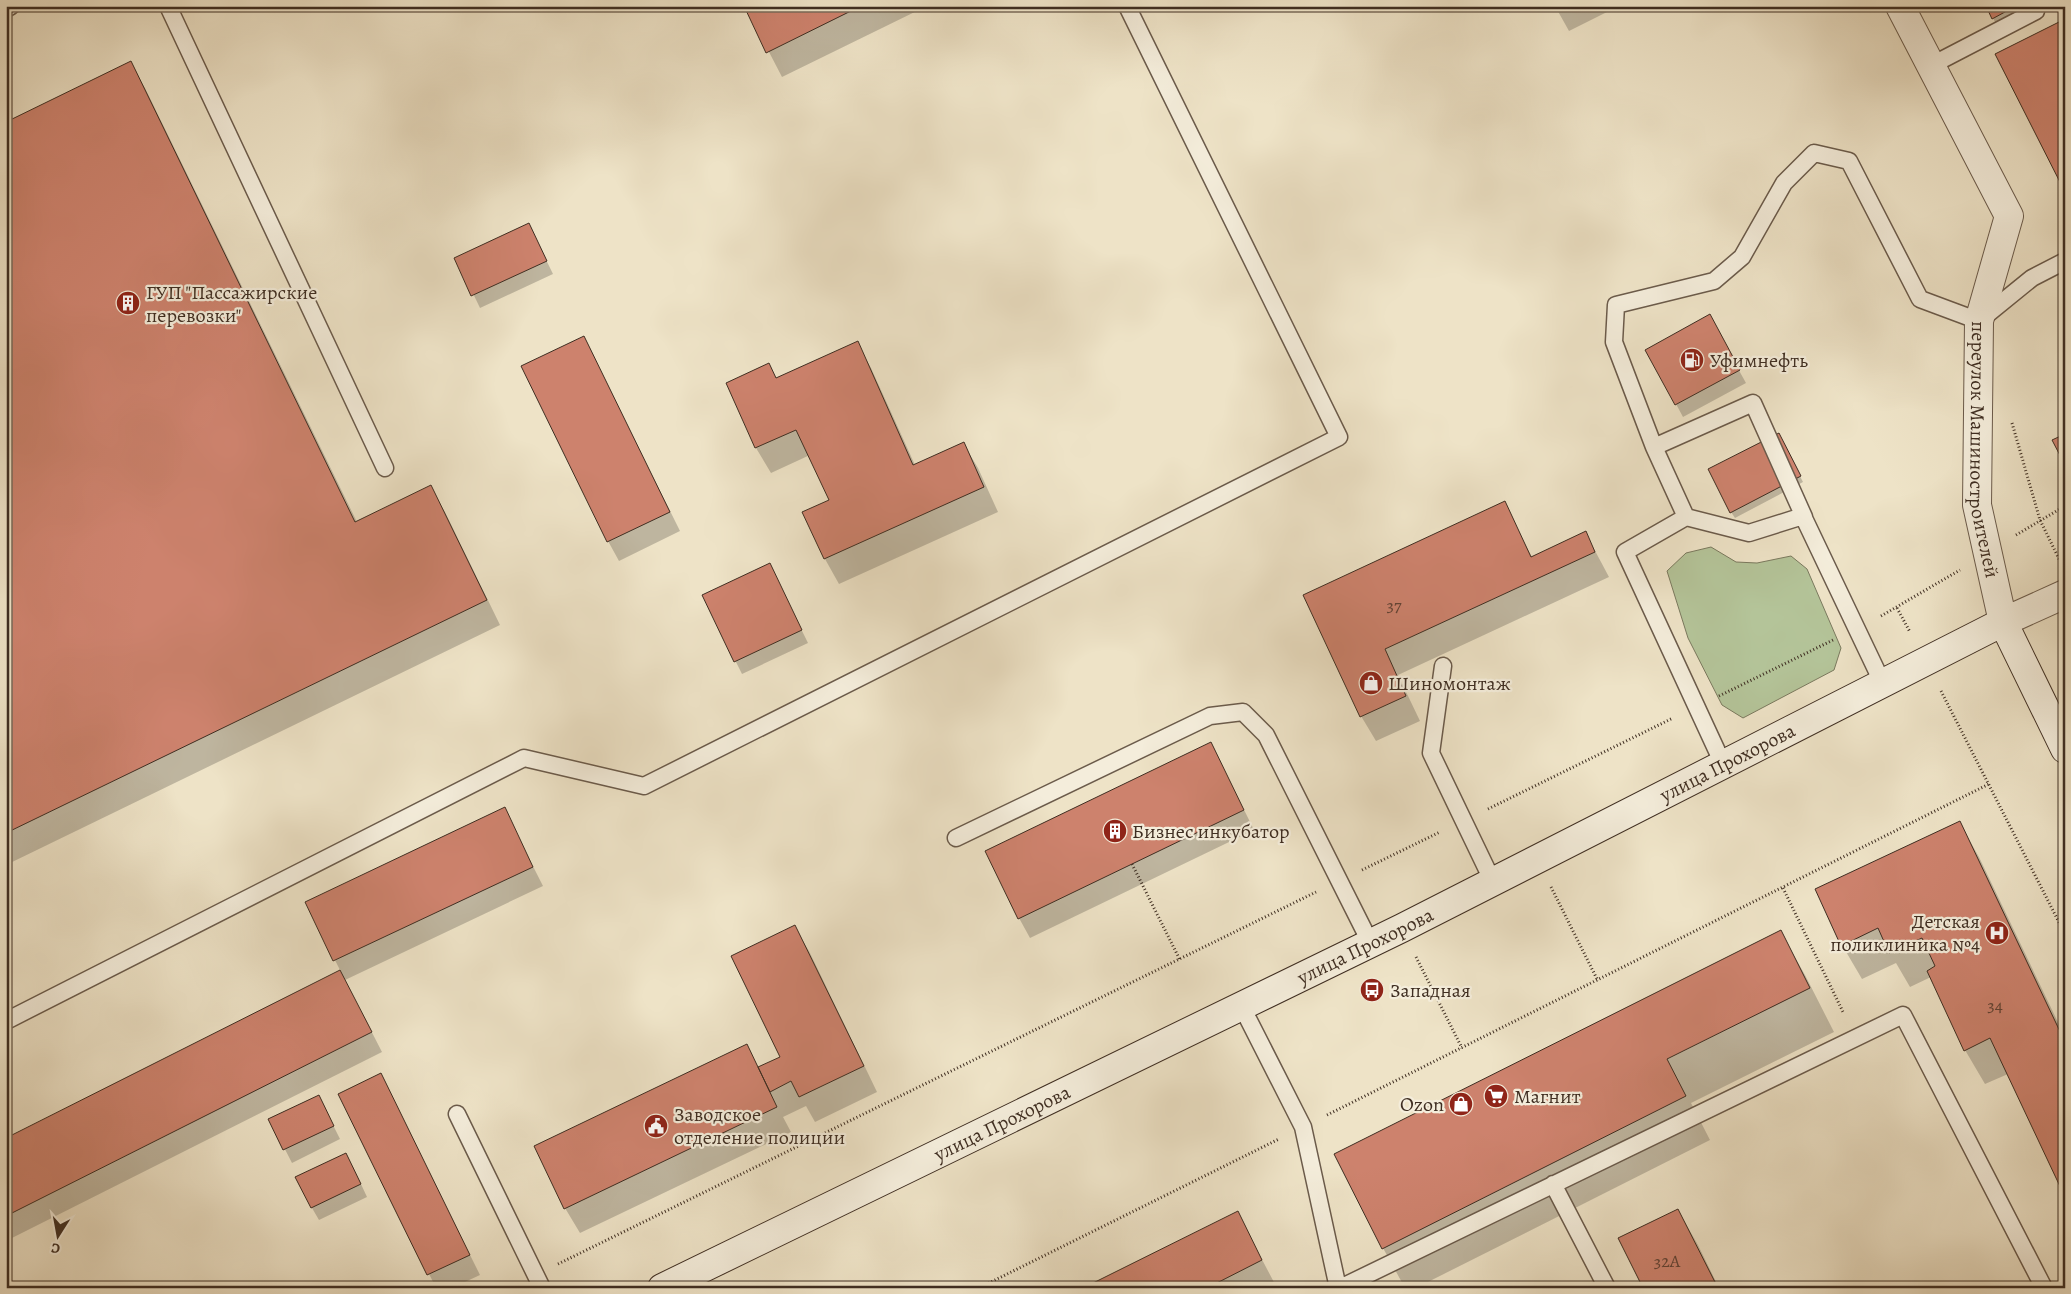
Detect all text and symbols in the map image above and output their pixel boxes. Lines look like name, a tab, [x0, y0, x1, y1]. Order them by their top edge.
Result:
place label: ГУП "Пассажирские перевозки"	[146, 279, 317, 329]
building icon: ГУП "Пассажирские перевозки"	[115, 290, 141, 316]
street label: переулок Машиностроителей	[1963, 321, 2006, 580]
fuel station icon: Уфимнефть	[1679, 347, 1705, 373]
place label: Уфимнефть	[1710, 347, 1808, 374]
house number: 37	[1386, 593, 1402, 617]
shop icon: Шиномонтаж	[1358, 670, 1384, 696]
place label: Шиномонтаж	[1388, 670, 1511, 697]
street label: улица Прохорова	[1654, 716, 1800, 809]
building icon: Бизнес инкубатор	[1102, 818, 1128, 844]
place label: Бизнес инкубатор	[1132, 818, 1290, 845]
street label: улица Прохорова	[1292, 901, 1439, 991]
place label: Детская поликлиника №4	[1830, 908, 1980, 958]
hospital icon: Детская поликлиника №4	[1984, 920, 2010, 946]
bus stop icon: Западная	[1359, 977, 1385, 1003]
place label: Западная	[1390, 977, 1471, 1004]
house number: 34	[1987, 993, 2003, 1017]
street label: улица Прохорова	[928, 1078, 1075, 1168]
supermarket icon: Магнит	[1483, 1083, 1509, 1109]
place label: Магнит	[1514, 1083, 1581, 1110]
place label: Ozon	[1400, 1091, 1444, 1118]
shop icon: Ozon	[1448, 1091, 1474, 1117]
place label: Заводское отделение полиции	[674, 1101, 845, 1151]
public building icon: Заводское отделение полиции	[643, 1113, 669, 1139]
north arrow	[32, 1212, 82, 1262]
text: С	[49, 1238, 62, 1258]
house number: 32А	[1654, 1249, 1681, 1273]

